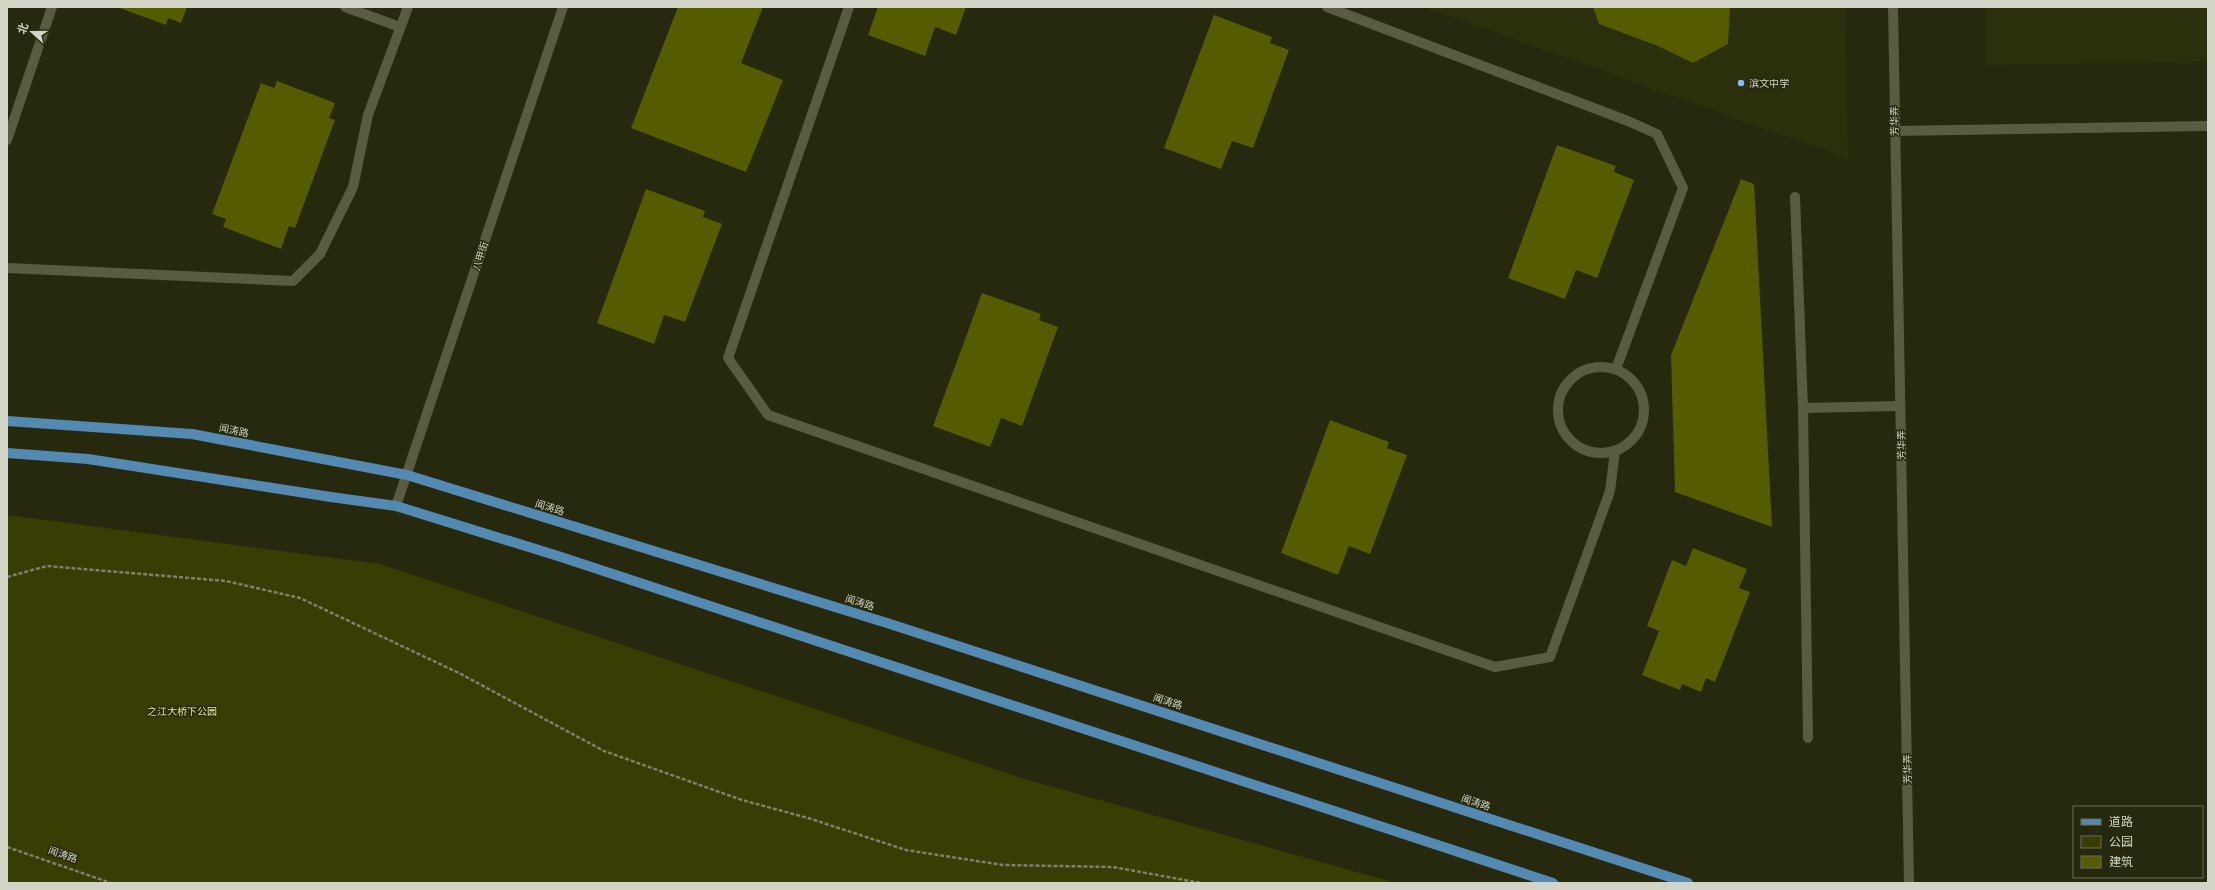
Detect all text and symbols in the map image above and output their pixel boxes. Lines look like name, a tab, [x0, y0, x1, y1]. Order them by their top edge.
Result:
north arrow	[12, 12, 52, 52]
text: 北	[15, 21, 31, 36]
marker: 滨文中学	[1736, 78, 1746, 88]
place label: 滨文中学	[1749, 78, 1789, 90]
street label: 芳华弄	[1889, 106, 1901, 136]
street label: 八甲街	[471, 240, 491, 272]
street label: 闻涛路	[218, 422, 250, 440]
street label: 芳华弄	[1896, 430, 1908, 460]
street label: 闻涛路	[534, 498, 566, 518]
street label: 闻涛路	[844, 593, 876, 613]
street label: 闻涛路	[1152, 692, 1184, 712]
park label: 之江大桥下公园	[147, 706, 217, 718]
street label: 芳华弄	[1902, 754, 1914, 784]
street label: 闻涛路	[1460, 793, 1492, 813]
legend	[2073, 806, 2203, 878]
text: 道路	[2109, 815, 2133, 829]
text: 公园	[2109, 835, 2133, 849]
street label: 闻涛路	[47, 844, 79, 866]
text: 建筑	[2109, 855, 2133, 869]

